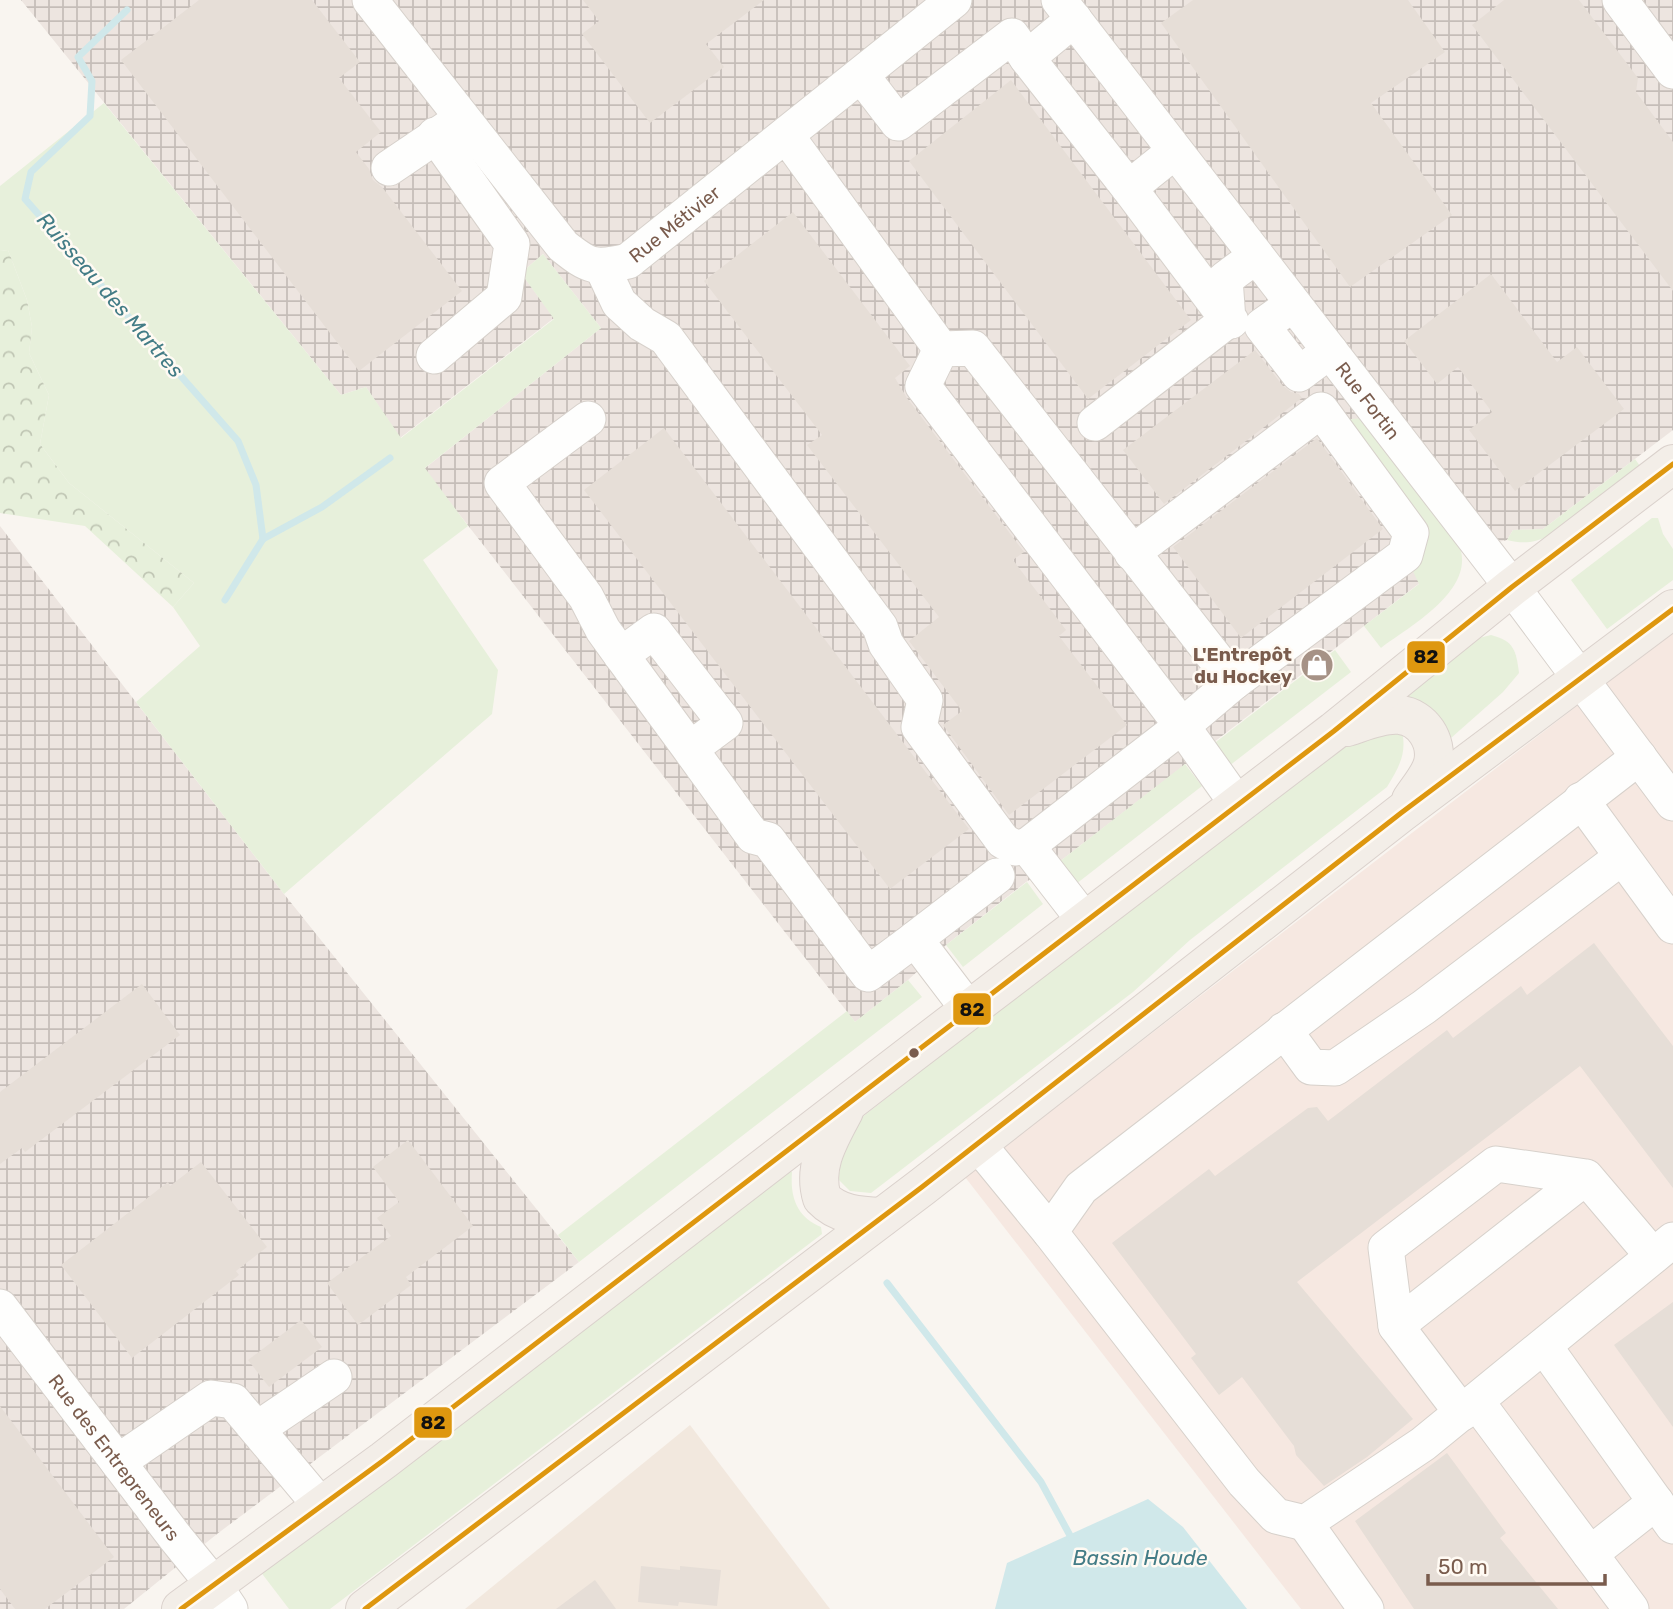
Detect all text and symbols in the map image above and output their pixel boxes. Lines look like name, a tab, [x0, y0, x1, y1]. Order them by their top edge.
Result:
street label: Rue Métivier	[625, 180, 725, 268]
water label: Ruisseau des Martres	[32, 207, 189, 382]
street label: Rue Fortin	[1331, 358, 1405, 444]
line badge: 82	[1406, 640, 1446, 674]
place label: L'Entrepôt du Hockey	[1193, 643, 1293, 688]
text: 82	[1413, 645, 1439, 668]
shop icon: L'Entrepôt du Hockey	[1298, 646, 1336, 684]
line badge: 82	[952, 992, 992, 1026]
text: 82	[959, 998, 985, 1021]
unlabelled marker	[907, 1046, 921, 1060]
street label: Rue des Entrepreneurs	[43, 1370, 185, 1545]
line badge: 82	[413, 1406, 453, 1439]
text: 82	[420, 1411, 446, 1434]
scale bar	[1428, 1542, 1605, 1586]
water label: Bassin Houde	[1073, 1545, 1208, 1570]
text: 50 m	[1438, 1554, 1488, 1579]

